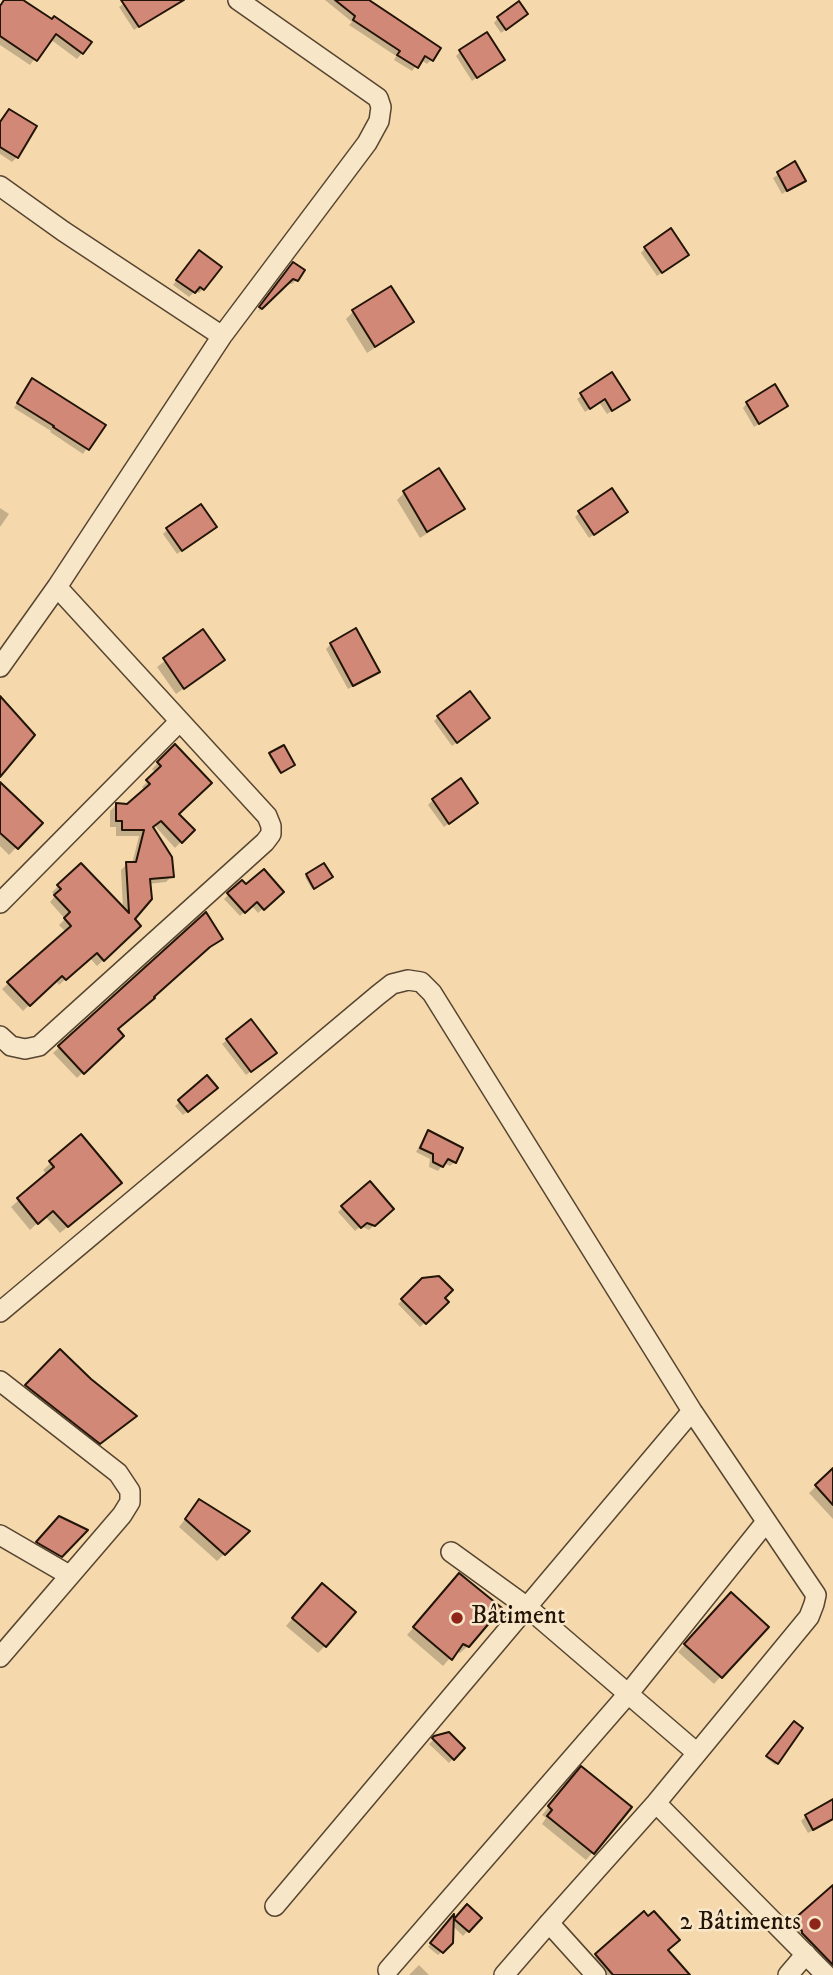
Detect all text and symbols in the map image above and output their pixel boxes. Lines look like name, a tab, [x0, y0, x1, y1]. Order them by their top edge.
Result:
place label: Bâtiment	[471, 1602, 566, 1634]
marker: Bâtiment	[449, 1610, 465, 1626]
place label: 2 Bâtiments	[679, 1908, 801, 1940]
marker: 2 Bâtiments	[807, 1916, 823, 1932]

